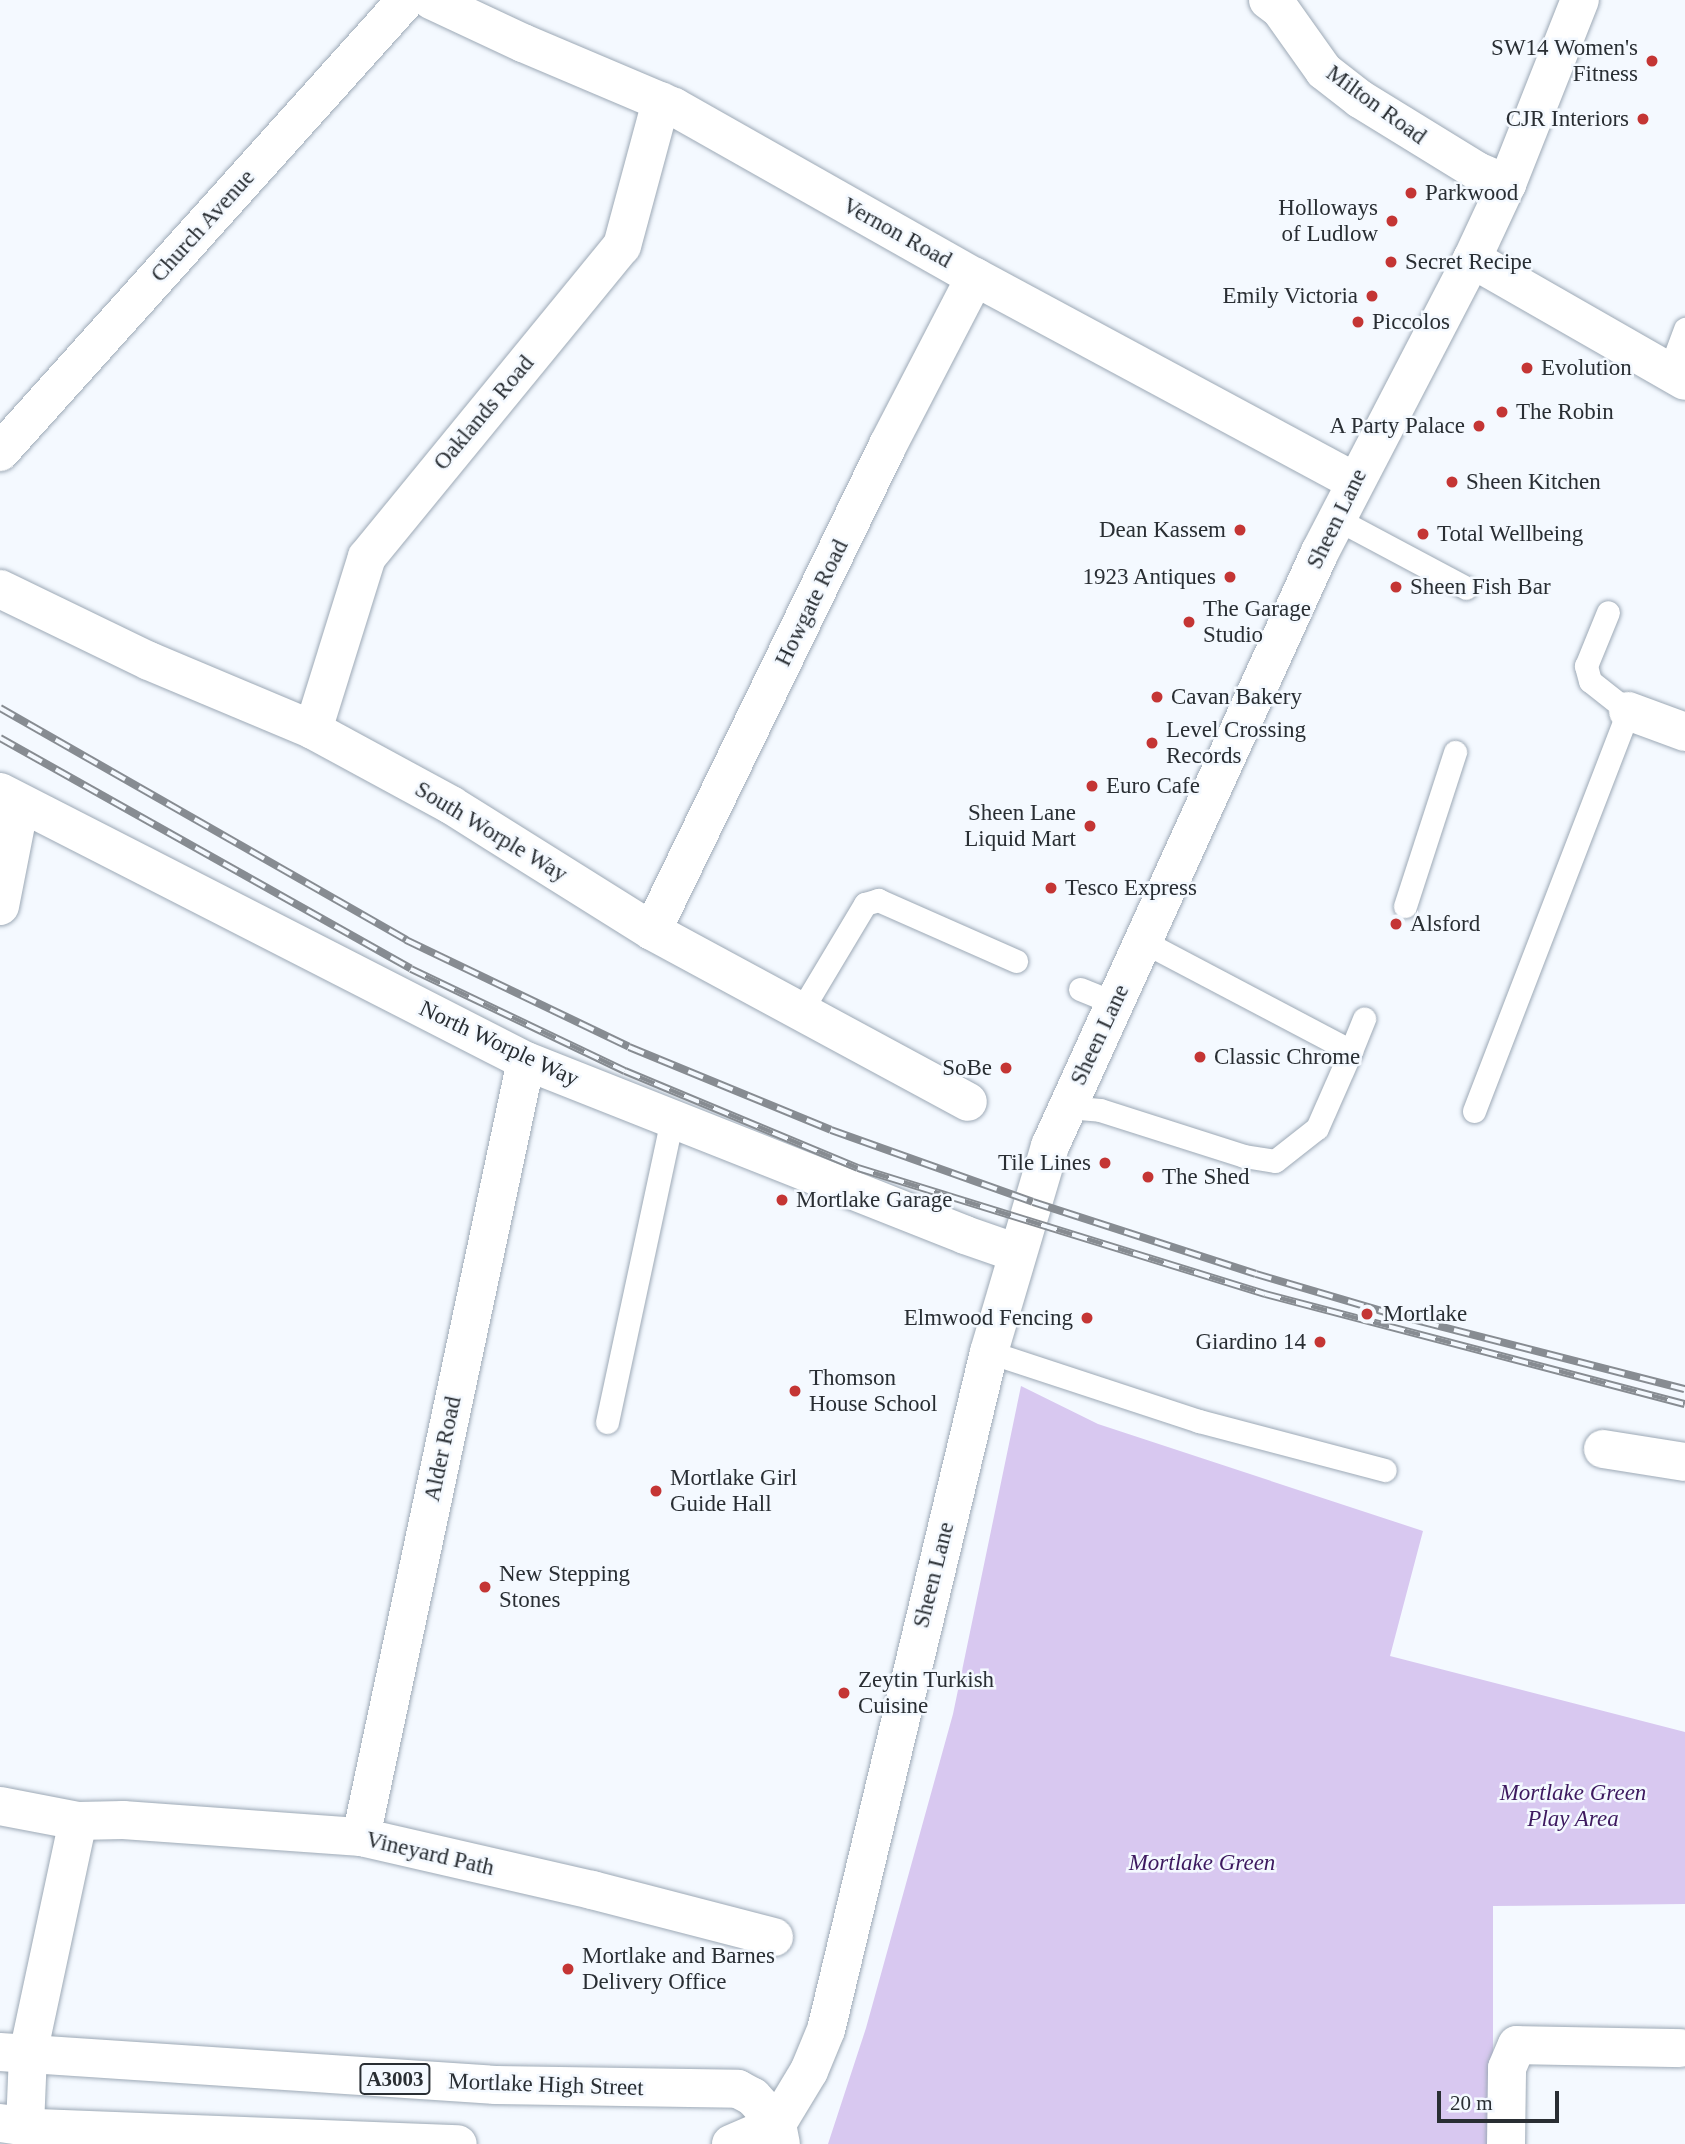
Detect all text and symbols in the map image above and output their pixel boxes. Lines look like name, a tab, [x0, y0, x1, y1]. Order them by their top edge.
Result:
place label: SW14 Women's Fitness	[1491, 34, 1638, 88]
marker: SW14 Women's Fitness	[1644, 53, 1660, 69]
street label: Milton Road	[1321, 59, 1431, 151]
place label: CJR Interiors	[1506, 105, 1629, 133]
marker: CJR Interiors	[1635, 111, 1651, 127]
street label: Church Avenue	[145, 164, 261, 288]
place label: Parkwood	[1425, 179, 1518, 207]
marker: Parkwood	[1403, 185, 1419, 201]
street label: Vernon Road	[838, 192, 956, 274]
place label: Holloways of Ludlow	[1278, 194, 1378, 248]
marker: Holloways of Ludlow	[1384, 213, 1400, 229]
place label: Secret Recipe	[1405, 248, 1532, 276]
marker: Secret Recipe	[1383, 254, 1399, 270]
place label: Emily Victoria	[1222, 282, 1358, 310]
marker: Emily Victoria	[1364, 288, 1380, 304]
place label: Piccolos	[1372, 308, 1450, 336]
marker: Piccolos	[1350, 314, 1366, 330]
street label: Oaklands Road	[428, 350, 540, 476]
place label: Evolution	[1541, 354, 1632, 382]
marker: Evolution	[1519, 360, 1535, 376]
place label: The Robin	[1516, 398, 1614, 426]
marker: The Robin	[1494, 404, 1510, 420]
place label: A Party Palace	[1328, 412, 1465, 440]
marker: A Party Palace	[1471, 418, 1487, 434]
street label: Sheen Lane	[1301, 464, 1373, 574]
place label: Sheen Kitchen	[1466, 468, 1601, 496]
marker: Sheen Kitchen	[1444, 474, 1460, 490]
place label: Dean Kassem	[1099, 516, 1226, 544]
place label: Total Wellbeing	[1437, 520, 1584, 548]
marker: Dean Kassem	[1232, 522, 1248, 538]
marker: Total Wellbeing	[1415, 526, 1431, 542]
street label: Howgate Road	[769, 535, 855, 671]
place label: 1923 Antiques	[1081, 563, 1216, 591]
marker: 1923 Antiques	[1222, 569, 1238, 585]
place label: Sheen Fish Bar	[1410, 573, 1551, 601]
marker: Sheen Fish Bar	[1388, 579, 1404, 595]
place label: The Garage Studio	[1203, 595, 1311, 649]
marker: The Garage Studio	[1181, 614, 1197, 630]
place label: Cavan Bakery	[1171, 683, 1302, 711]
marker: Cavan Bakery	[1149, 689, 1165, 705]
place label: Level Crossing Records	[1166, 716, 1306, 770]
marker: Level Crossing Records	[1144, 735, 1160, 751]
place label: Euro Cafe	[1106, 772, 1200, 800]
street label: South Worple Way	[409, 775, 573, 889]
marker: Euro Cafe	[1084, 778, 1100, 794]
place label: Sheen Lane Liquid Mart	[964, 799, 1076, 853]
marker: Sheen Lane Liquid Mart	[1082, 818, 1098, 834]
place label: Tesco Express	[1065, 874, 1197, 902]
marker: Tesco Express	[1043, 880, 1059, 896]
place label: Alsford	[1410, 910, 1480, 938]
marker: Alsford	[1388, 916, 1404, 932]
street label: Sheen Lane	[1065, 980, 1135, 1090]
street label: North Worple Way	[414, 995, 584, 1093]
place label: Classic Chrome	[1214, 1043, 1360, 1071]
marker: Classic Chrome	[1192, 1049, 1208, 1065]
place label: SoBe	[942, 1054, 992, 1082]
marker: SoBe	[998, 1060, 1014, 1076]
place label: Tile Lines	[998, 1149, 1091, 1177]
marker: Tile Lines	[1097, 1155, 1113, 1171]
place label: The Shed	[1162, 1163, 1250, 1191]
marker: The Shed	[1140, 1169, 1156, 1185]
place label: Mortlake Garage	[796, 1186, 952, 1214]
marker: Mortlake Garage	[774, 1192, 790, 1208]
place label: Mortlake	[1383, 1300, 1467, 1328]
place label: Elmwood Fencing	[904, 1304, 1073, 1332]
marker: Mortlake	[1357, 1304, 1377, 1324]
marker: Elmwood Fencing	[1079, 1310, 1095, 1326]
place label: Giardino 14	[1195, 1328, 1306, 1356]
marker: Giardino 14	[1312, 1334, 1328, 1350]
place label: Thomson House School	[809, 1364, 937, 1418]
marker: Thomson House School	[787, 1383, 803, 1399]
street label: Alder Road	[418, 1394, 468, 1504]
place label: Mortlake Girl Guide Hall	[670, 1464, 797, 1518]
marker: Mortlake Girl Guide Hall	[648, 1483, 664, 1499]
street label: Sheen Lane	[908, 1519, 960, 1631]
place label: New Stepping Stones	[499, 1560, 630, 1614]
marker: New Stepping Stones	[477, 1579, 493, 1595]
place label: Zeytin Turkish Cuisine	[858, 1666, 995, 1720]
marker: Zeytin Turkish Cuisine	[836, 1685, 852, 1701]
park label: Mortlake Green Play Area	[1500, 1779, 1646, 1833]
street label: Vineyard Path	[363, 1826, 497, 1882]
park label: Mortlake Green	[1129, 1849, 1275, 1877]
place label: Mortlake and Barnes Delivery Office	[582, 1942, 775, 1996]
marker: Mortlake and Barnes Delivery Office	[560, 1961, 576, 1977]
road number: A3003	[358, 2062, 432, 2096]
street label: Mortlake High Street	[448, 2068, 644, 2102]
scale bar	[1440, 2078, 1562, 2122]
text: 20 m	[1450, 2091, 1493, 2115]

